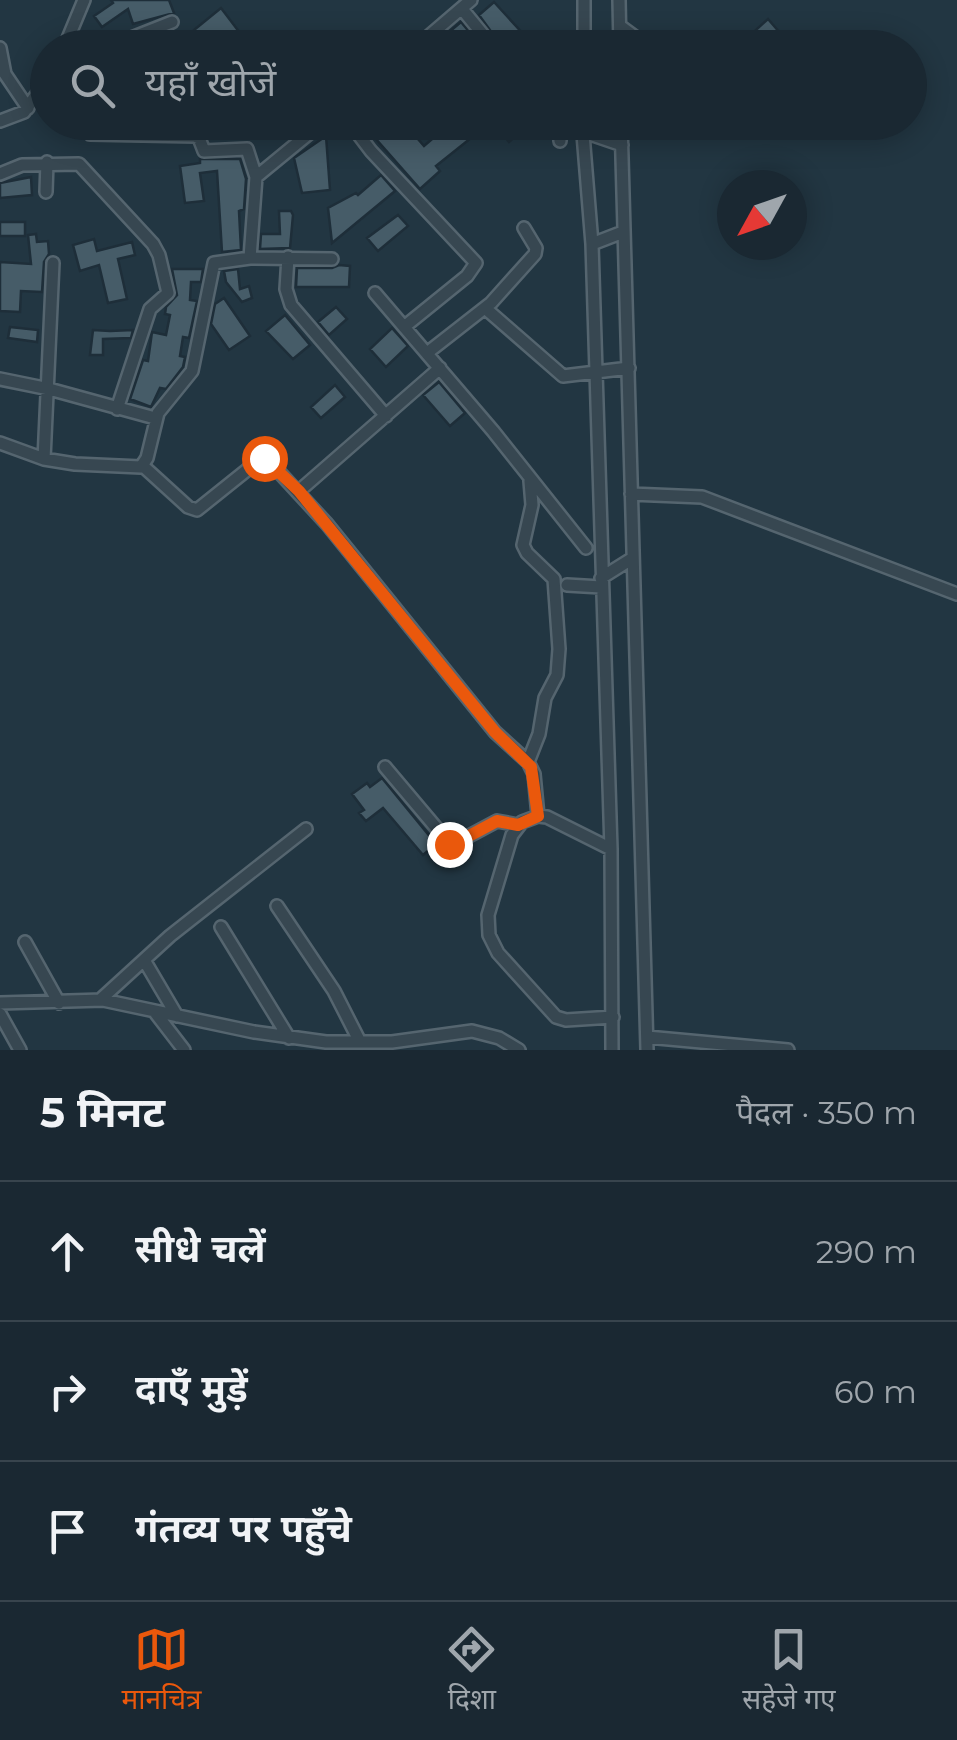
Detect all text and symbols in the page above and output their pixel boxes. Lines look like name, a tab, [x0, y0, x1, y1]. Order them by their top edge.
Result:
search box	[30, 30, 927, 140]
icon: search	[65, 58, 120, 113]
text: यहाँ खोजें	[145, 59, 276, 106]
north arrow	[717, 170, 807, 260]
route start	[242, 436, 288, 482]
route end	[427, 822, 473, 868]
text: 5 मिनट	[40, 1086, 165, 1138]
text: पैदल · 350 m	[736, 1093, 917, 1132]
icon: ahead	[40, 1224, 95, 1279]
text: सीधे चलें	[135, 1225, 266, 1272]
text: 290 m	[816, 1232, 917, 1271]
icon: right	[40, 1364, 95, 1419]
text: दाएँ मुड़ें	[135, 1365, 248, 1412]
text: 60 m	[834, 1372, 917, 1411]
icon: arrive	[40, 1504, 95, 1559]
text: गंतव्य पर पहुँचे	[135, 1505, 352, 1552]
tab: मानचित्र	[121, 1622, 201, 1720]
tab: दिशा	[444, 1622, 499, 1720]
tab: सहेजे गए	[742, 1622, 836, 1720]

